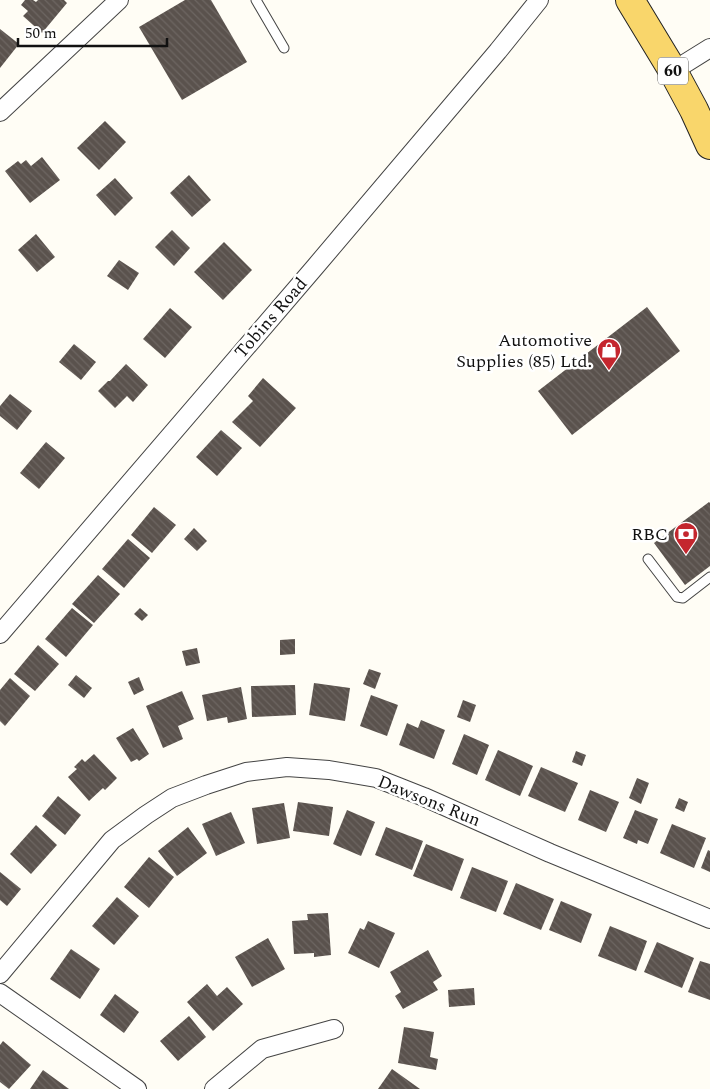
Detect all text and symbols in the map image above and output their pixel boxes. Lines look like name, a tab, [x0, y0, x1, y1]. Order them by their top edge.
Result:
scale bar	[18, 15, 166, 47]
text: 50 m	[25, 22, 57, 45]
road number: 60	[658, 58, 688, 84]
street label: Tobins Road	[228, 271, 314, 365]
place label: Automotive Supplies (85) Ltd.	[456, 327, 592, 375]
shop icon: Automotive Supplies (85) Ltd.	[596, 337, 622, 371]
place label: RBC	[631, 521, 668, 548]
bank icon: RBC	[673, 521, 699, 555]
street label: Dawsons Run	[373, 768, 485, 834]

